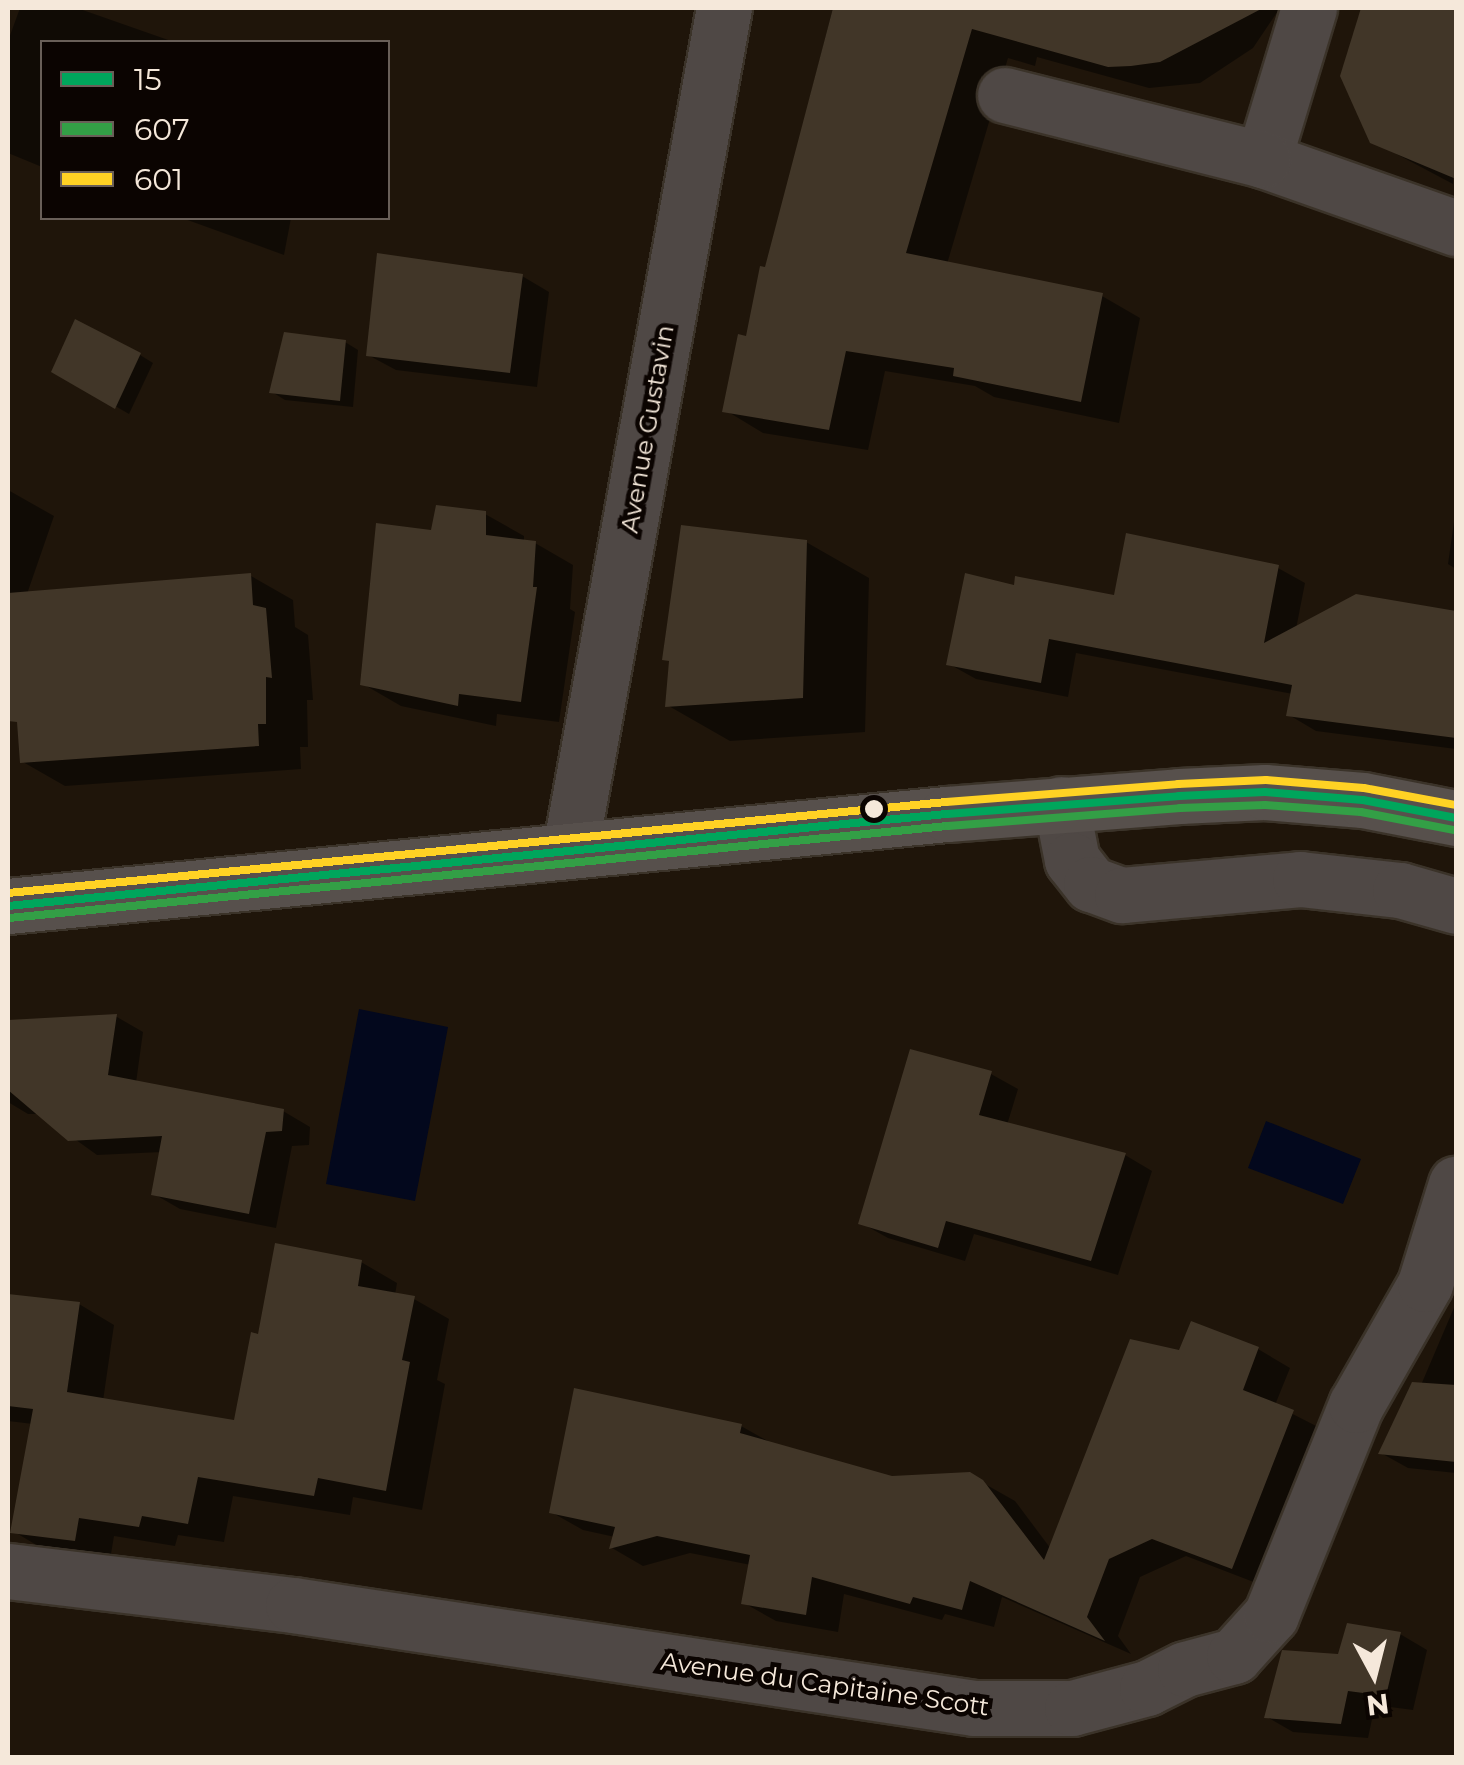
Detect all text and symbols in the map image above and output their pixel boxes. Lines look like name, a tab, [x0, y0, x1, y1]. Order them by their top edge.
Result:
legend	[40, 40, 390, 220]
text: 15	[134, 61, 162, 98]
text: 607	[134, 111, 190, 148]
text: 601	[134, 161, 183, 198]
street label: Avenue Gustavin	[614, 323, 680, 535]
unlabelled marker	[864, 799, 884, 819]
north arrow	[1324, 1625, 1424, 1725]
street label: Avenue du Capitaine Scott	[659, 1646, 991, 1722]
text: N	[1364, 1687, 1391, 1723]

